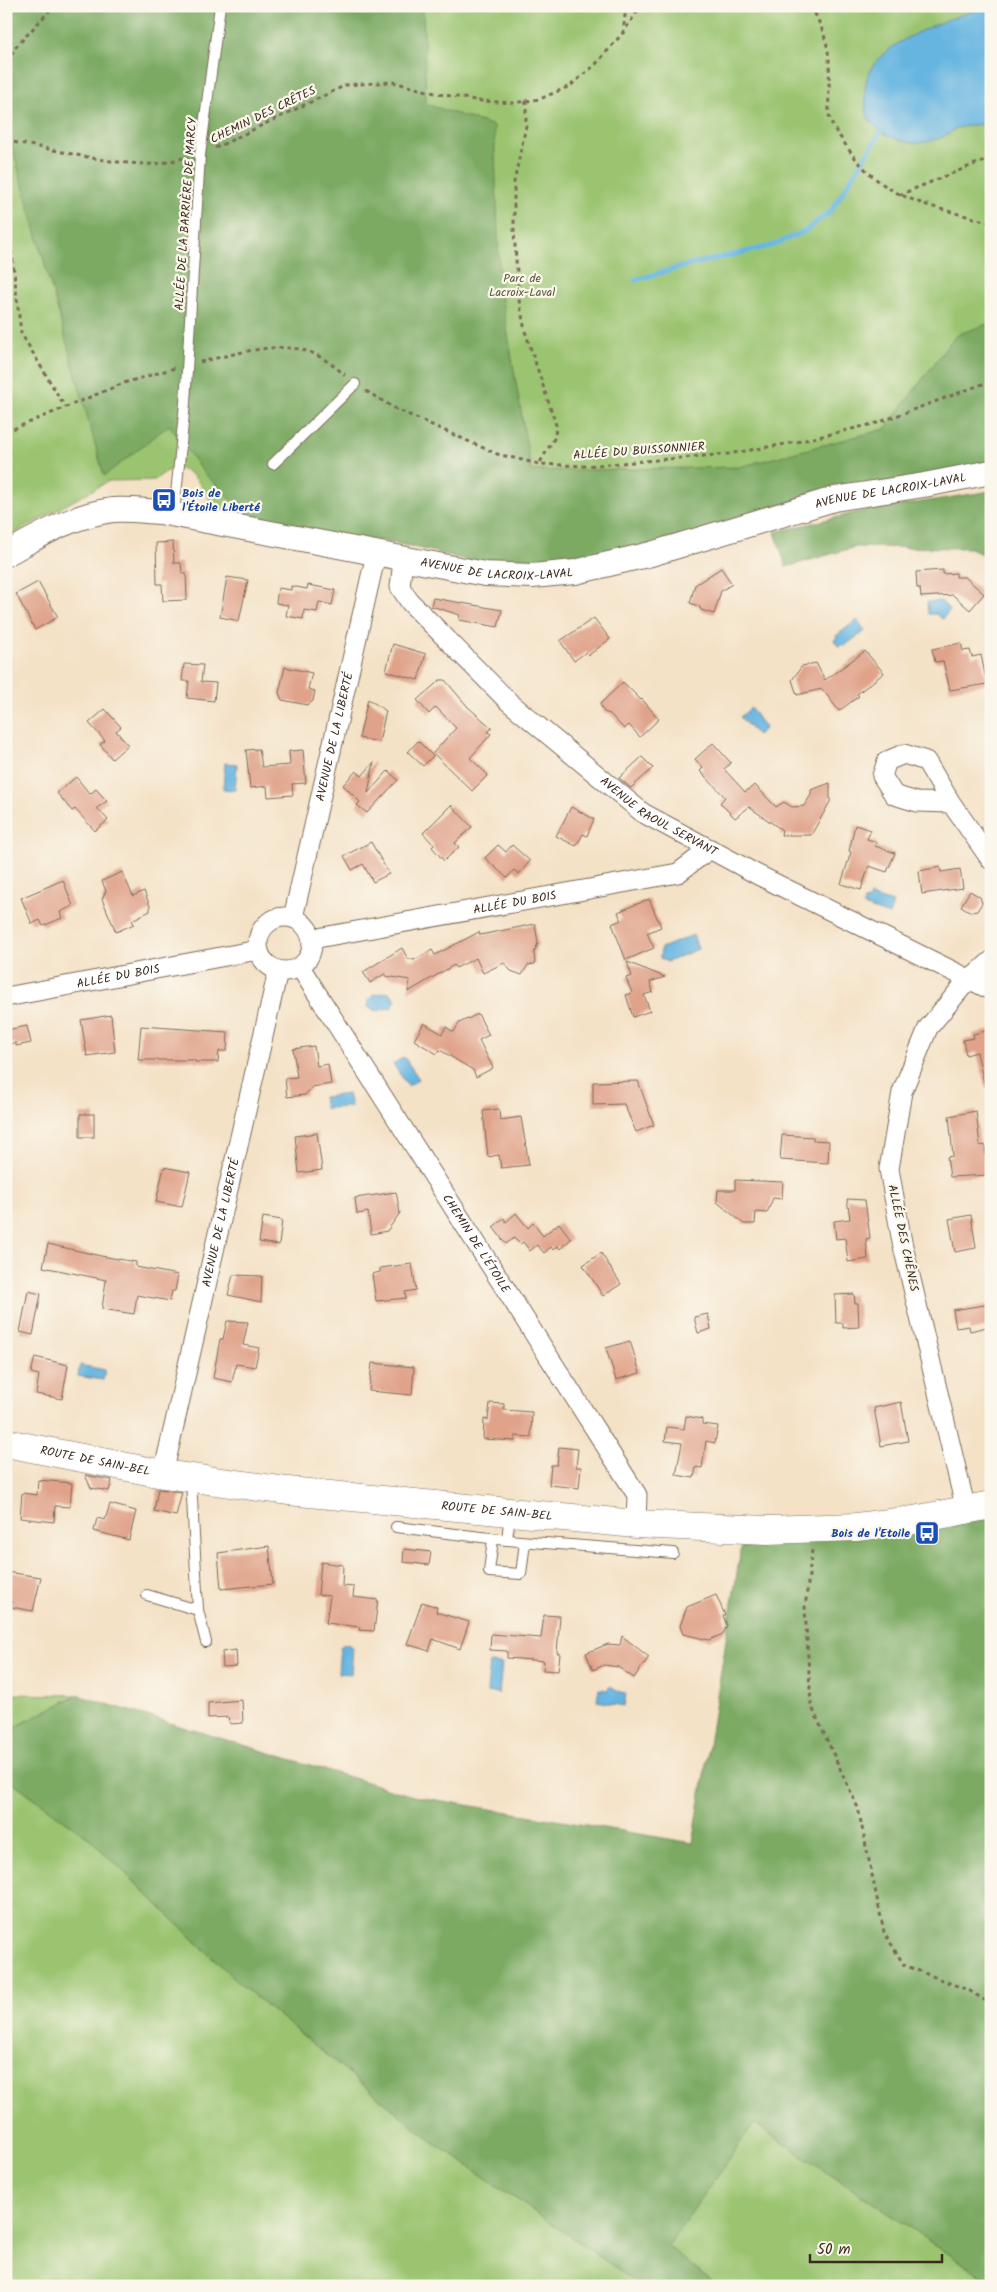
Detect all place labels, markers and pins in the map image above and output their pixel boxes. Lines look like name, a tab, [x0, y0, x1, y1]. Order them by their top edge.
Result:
place label: Bois de l'Étoile Liberté	[182, 484, 260, 517]
bus stop icon: Bois de l'Étoile Liberté	[151, 487, 177, 513]
bus stop icon: Bois de l'Etoile	[914, 1520, 940, 1546]
place label: Bois de l'Etoile	[831, 1524, 910, 1543]

